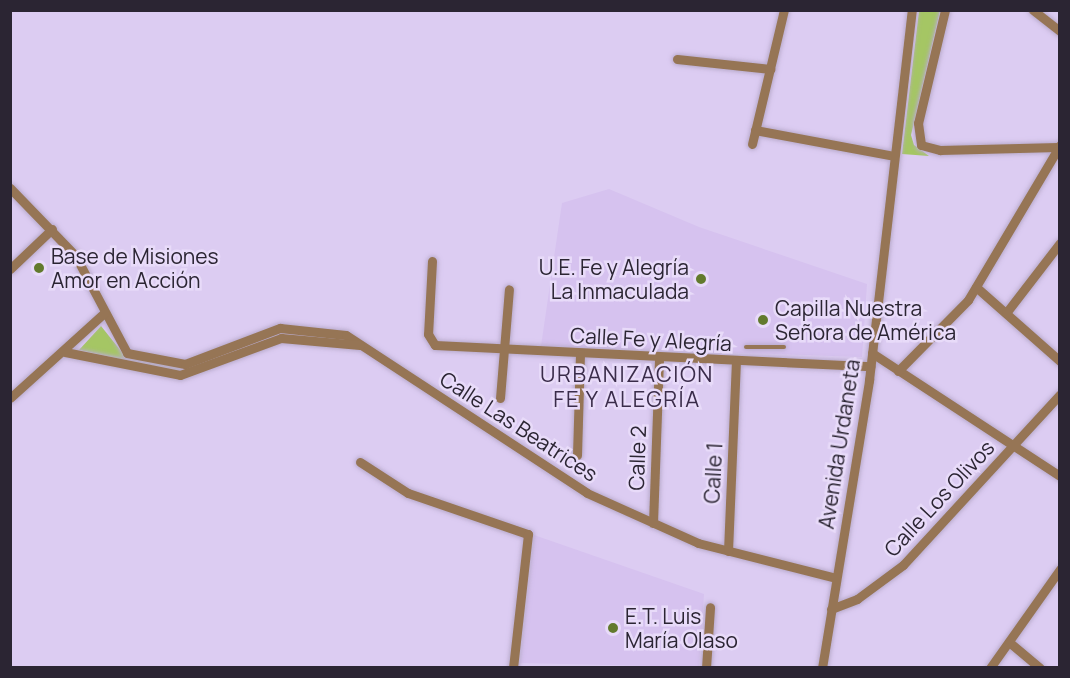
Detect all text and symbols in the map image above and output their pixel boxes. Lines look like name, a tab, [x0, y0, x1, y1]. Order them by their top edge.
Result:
place label: Base de Misiones Amor en Acción	[51, 243, 219, 293]
place label: U.E. Fe y Alegría La Inmaculada	[539, 254, 689, 304]
marker: Base de Misiones Amor en Acción	[32, 261, 46, 275]
marker: U.E. Fe y Alegría La Inmaculada	[694, 272, 708, 286]
place label: Capilla Nuestra Señora de América	[775, 295, 956, 345]
marker: Capilla Nuestra Señora de América	[756, 313, 770, 327]
street label: Calle Fe y Alegría	[569, 322, 733, 356]
street label: Avenida Urdaneta	[813, 357, 865, 531]
district label: URBANIZACIÓN FE Y ALEGRÍA	[540, 361, 714, 412]
street label: Calle Las Beatrices	[436, 366, 602, 486]
street label: Calle 2	[623, 425, 651, 491]
street label: Calle Los Olivos	[879, 435, 999, 561]
street label: Calle 1	[699, 442, 727, 504]
place label: E.T. Luis María Olaso	[625, 603, 738, 653]
marker: E.T. Luis María Olaso	[606, 621, 620, 635]

